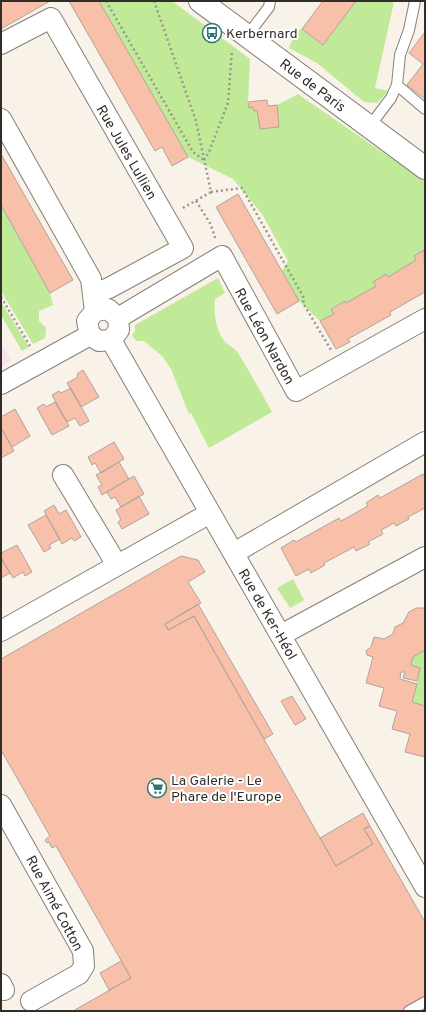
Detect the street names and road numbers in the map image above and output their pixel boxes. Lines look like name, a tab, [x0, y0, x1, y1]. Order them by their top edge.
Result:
street label: Rue de Paris	[276, 56, 348, 116]
street label: Rue Jules Lullien	[92, 102, 160, 203]
street label: Rue Léon Nardon	[230, 286, 297, 388]
street label: Rue de Ker-Héol	[234, 566, 300, 663]
street label: Rue Aimé Cotton	[21, 853, 86, 954]

